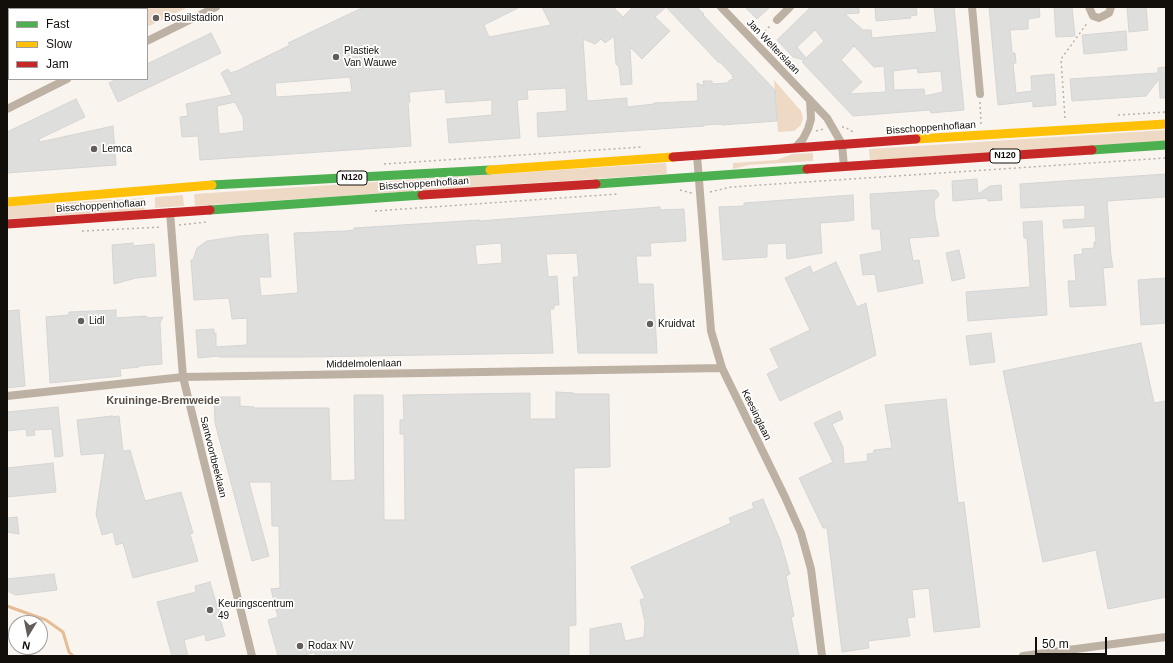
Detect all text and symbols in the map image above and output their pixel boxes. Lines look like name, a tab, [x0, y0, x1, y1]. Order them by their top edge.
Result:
legend	[8, 8, 148, 80]
place label: Bosuilstadion	[164, 12, 223, 24]
marker: Bosuilstadion	[151, 13, 161, 23]
text: Fast	[46, 17, 69, 31]
street label: Jan Welterslaan	[744, 17, 802, 77]
text: Slow	[46, 37, 72, 51]
place label: Plastiek Van Wauwe	[344, 45, 397, 68]
marker: Plastiek Van Wauwe	[331, 52, 341, 62]
text: Jam	[46, 57, 69, 71]
street label: Bisschoppenhoflaan	[886, 119, 976, 137]
place label: Lemca	[102, 143, 132, 155]
marker: Lemca	[89, 144, 99, 154]
road number: N120	[990, 149, 1020, 163]
road number: N120	[337, 171, 367, 185]
street label: Bisschoppenhoflaan	[379, 175, 469, 193]
street label: Bisschoppenhoflaan	[56, 197, 146, 215]
place label: Lidl	[89, 315, 105, 327]
marker: Lidl	[76, 316, 86, 326]
place label: Kruidvat	[658, 318, 695, 330]
marker: Kruidvat	[645, 319, 655, 329]
street label: Middelmolenlaan	[326, 357, 402, 371]
street label: Keesinglaan	[739, 388, 773, 442]
district label: Kruininge-Bremweide	[106, 394, 220, 408]
street label: Santvoortbeeklaan	[197, 415, 229, 499]
place label: Keuringscentrum 49	[218, 598, 294, 622]
marker: Keuringscentrum 49	[205, 605, 215, 615]
north arrow	[8, 615, 48, 655]
scale bar	[1037, 629, 1109, 655]
text: 50 m	[1042, 637, 1069, 651]
text: N	[21, 639, 31, 652]
place label: Rodax NV	[308, 640, 354, 652]
marker: Rodax NV	[295, 641, 305, 651]

